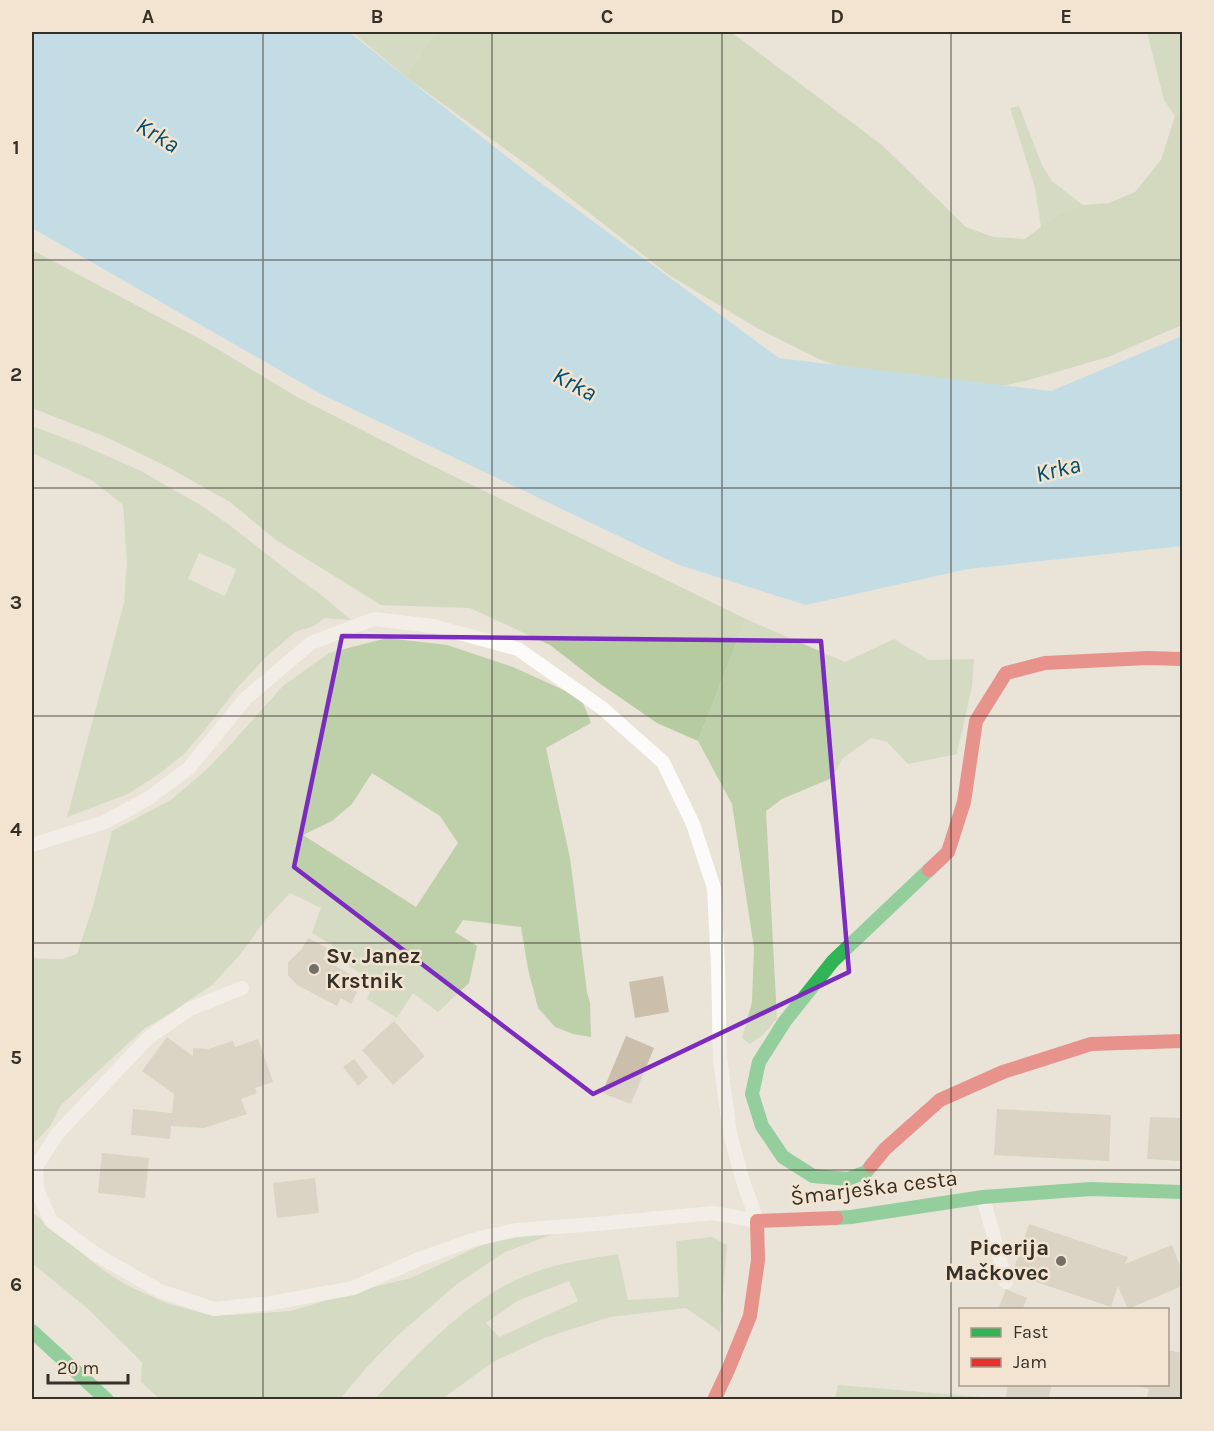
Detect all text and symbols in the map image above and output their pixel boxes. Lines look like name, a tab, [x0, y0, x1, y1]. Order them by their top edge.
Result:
text: A	[142, 5, 155, 28]
text: B	[371, 5, 383, 28]
text: C	[601, 5, 613, 28]
text: D	[830, 5, 844, 28]
text: E	[1060, 5, 1072, 28]
water label: Krka	[131, 111, 185, 159]
text: 1	[12, 136, 20, 159]
water label: Krka	[548, 361, 602, 407]
text: 2	[10, 363, 22, 386]
water label: Krka	[1032, 450, 1084, 488]
text: 3	[10, 591, 22, 614]
text: 4	[10, 818, 22, 841]
place label: Sv. Janez Krstnik	[326, 943, 421, 994]
marker: Sv. Janez Krstnik	[307, 962, 321, 976]
text: 5	[10, 1046, 22, 1069]
street label: Šmarješka cesta	[789, 1164, 959, 1211]
place label: Picerija Mačkovec	[945, 1235, 1049, 1286]
marker: Picerija Mačkovec	[1054, 1254, 1068, 1268]
text: 6	[10, 1273, 22, 1296]
legend	[959, 1308, 1169, 1386]
text: Fast	[1013, 1321, 1048, 1343]
scale bar	[48, 1347, 128, 1385]
text: Jam	[1013, 1351, 1047, 1373]
text: 20 m	[57, 1357, 99, 1379]

